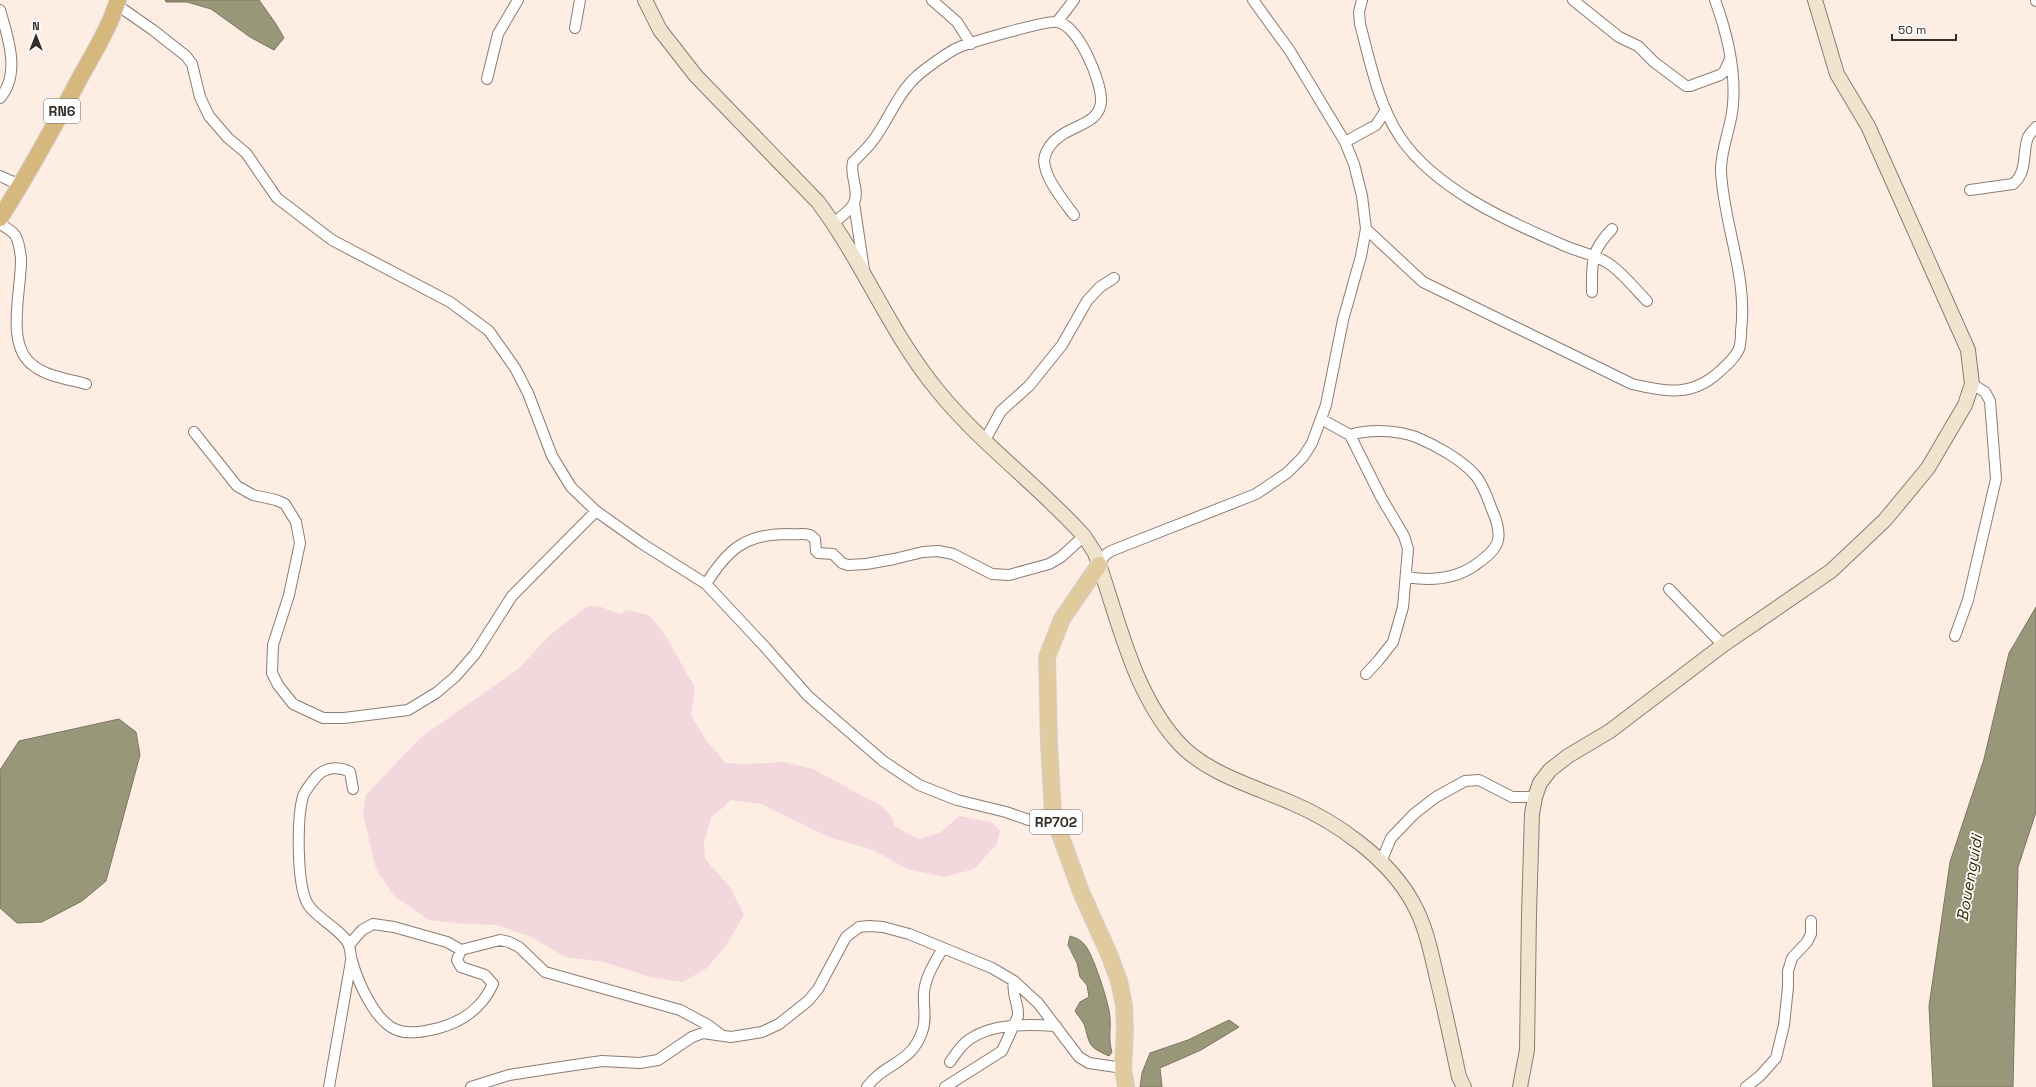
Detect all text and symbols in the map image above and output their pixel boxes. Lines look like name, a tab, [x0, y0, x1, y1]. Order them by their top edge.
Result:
north arrow	[16, 16, 56, 56]
scale bar	[1892, 16, 1956, 42]
text: N	[32, 19, 40, 33]
text: 50 m	[1898, 22, 1926, 38]
road number: RN6	[44, 99, 80, 123]
road number: RP702	[1030, 810, 1082, 834]
water label: Bouenguidi	[1952, 831, 1988, 923]

